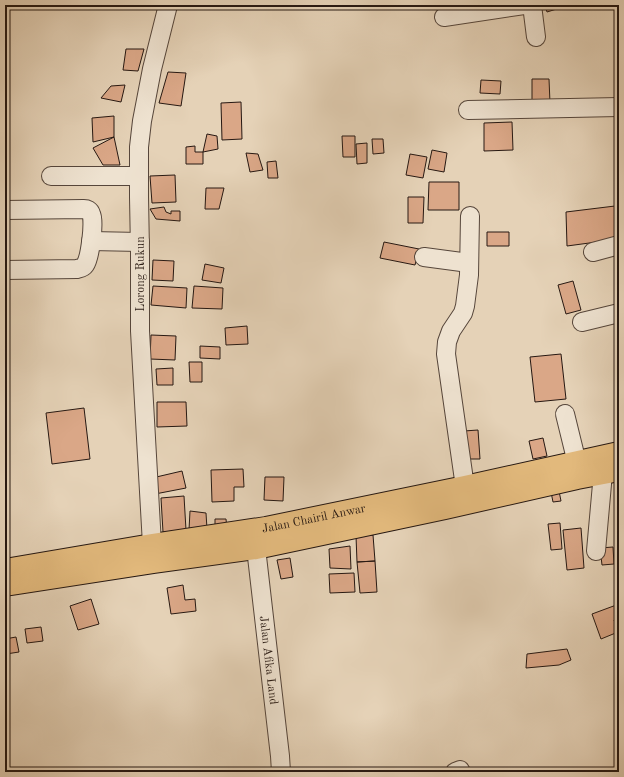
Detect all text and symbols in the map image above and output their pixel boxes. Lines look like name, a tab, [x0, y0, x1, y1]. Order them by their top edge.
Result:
street label: Lorong Rukun	[135, 236, 147, 312]
street label: Jalan Chairil Anwar	[261, 503, 367, 536]
street label: Jalan Afika Land	[257, 615, 279, 705]

